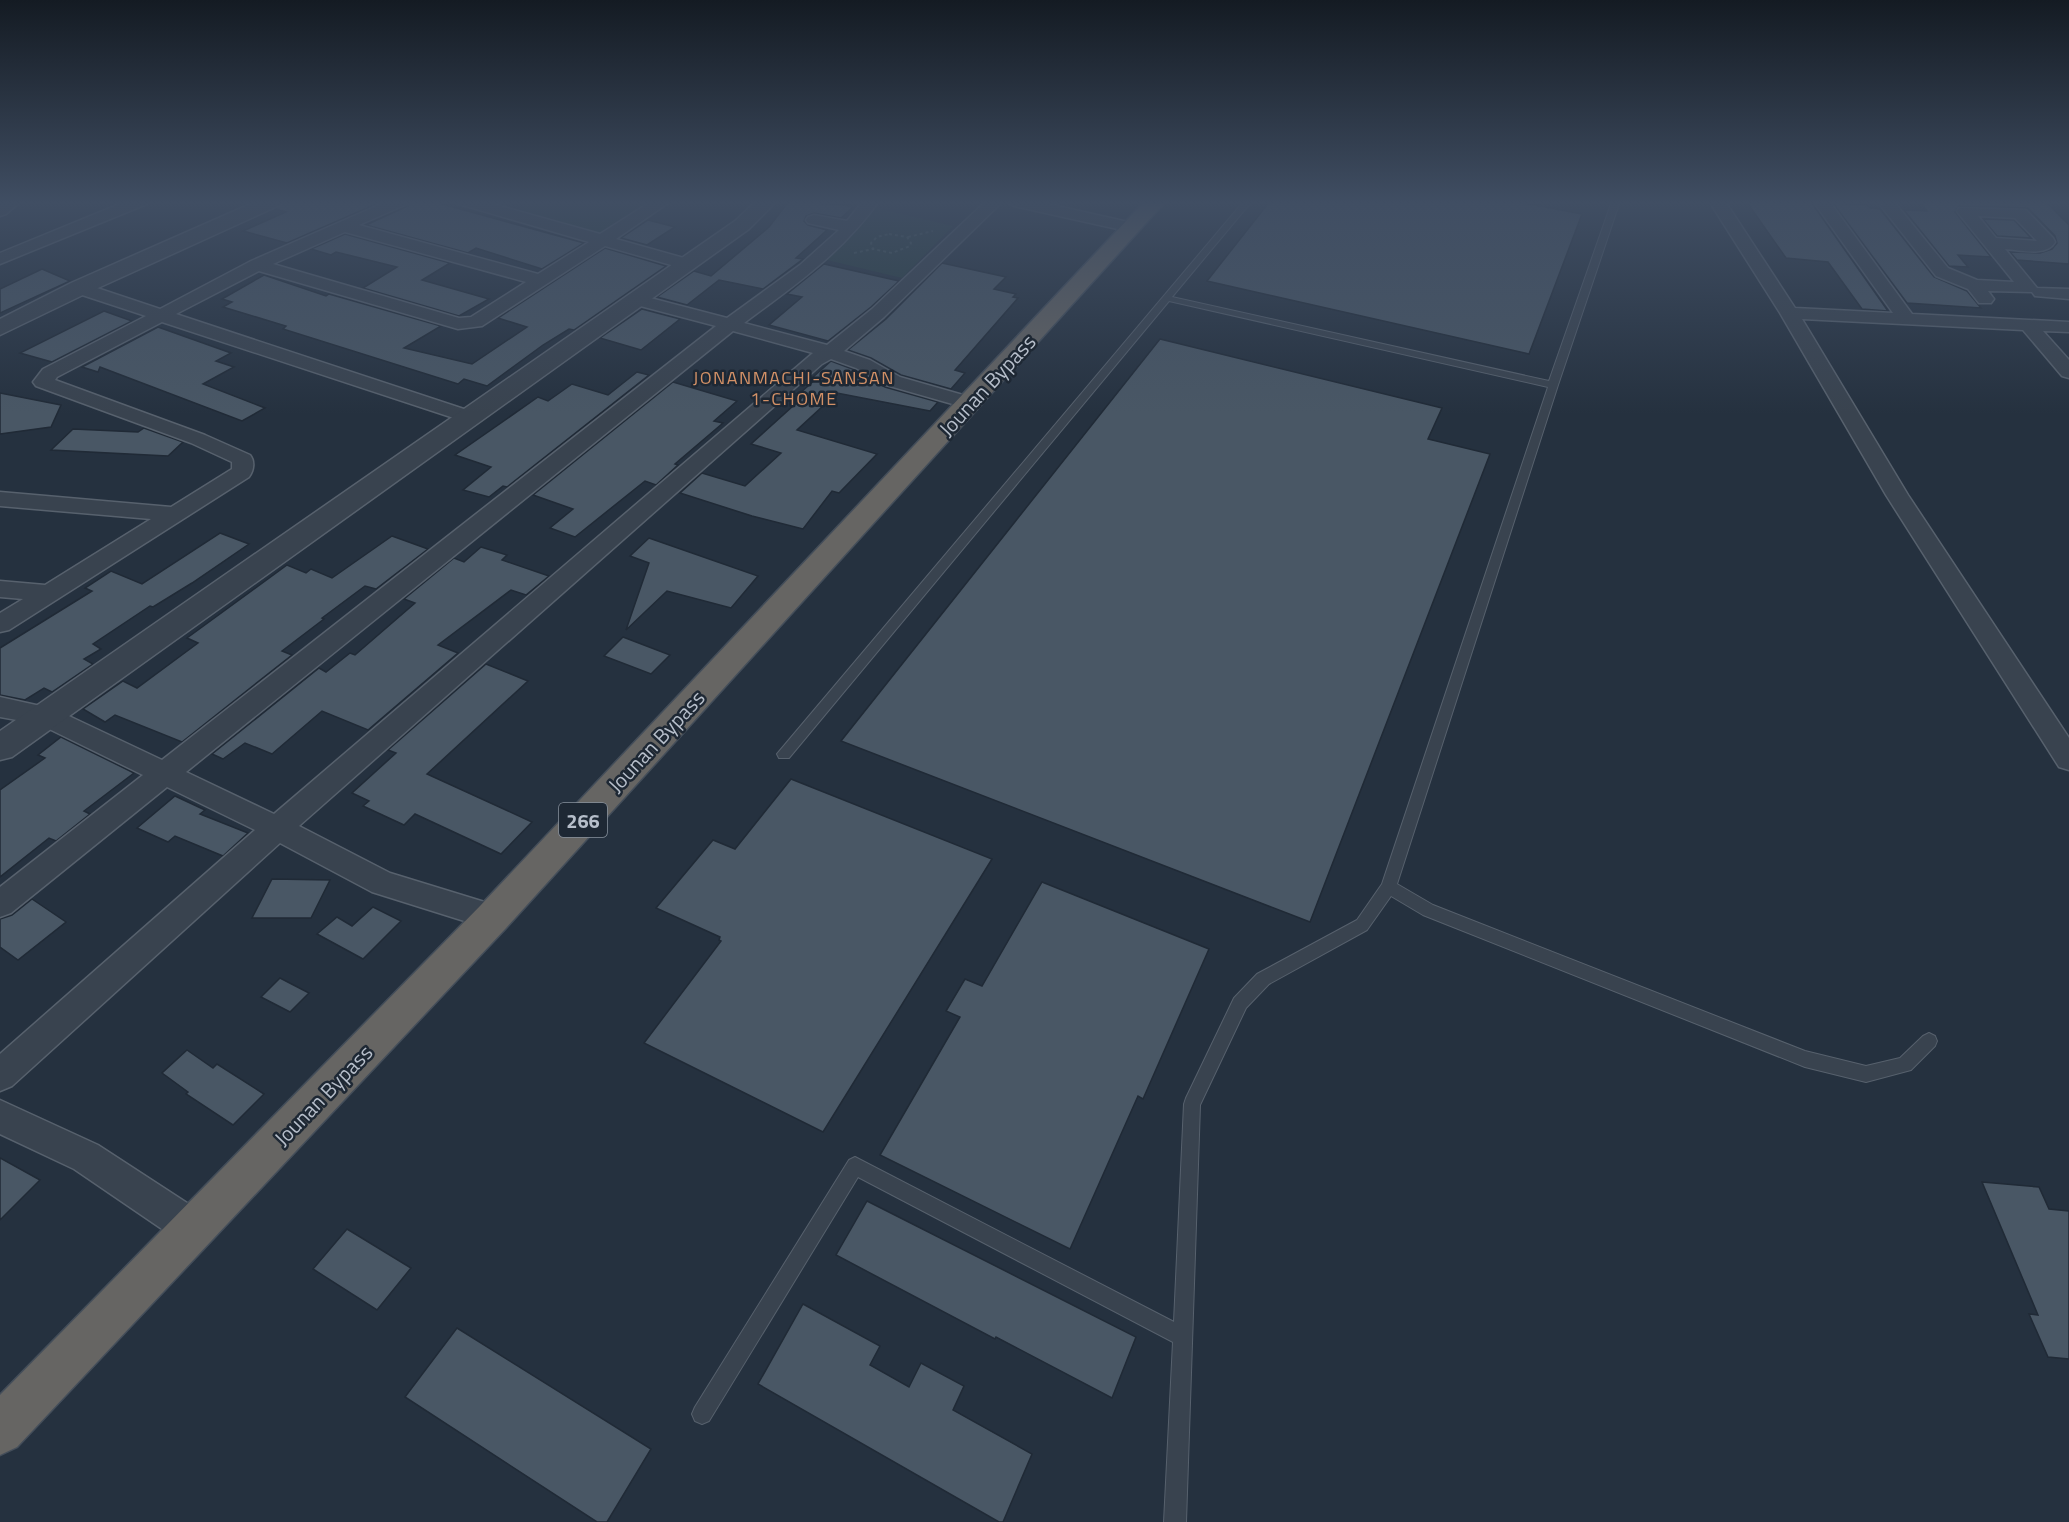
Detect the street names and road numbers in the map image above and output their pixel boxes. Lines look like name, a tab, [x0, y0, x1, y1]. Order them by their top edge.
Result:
street label: Jounan Bypass	[931, 327, 1043, 443]
street label: Jounan Bypass	[600, 683, 712, 799]
road number: 266	[559, 803, 607, 837]
street label: Jounan Bypass	[266, 1037, 380, 1153]

